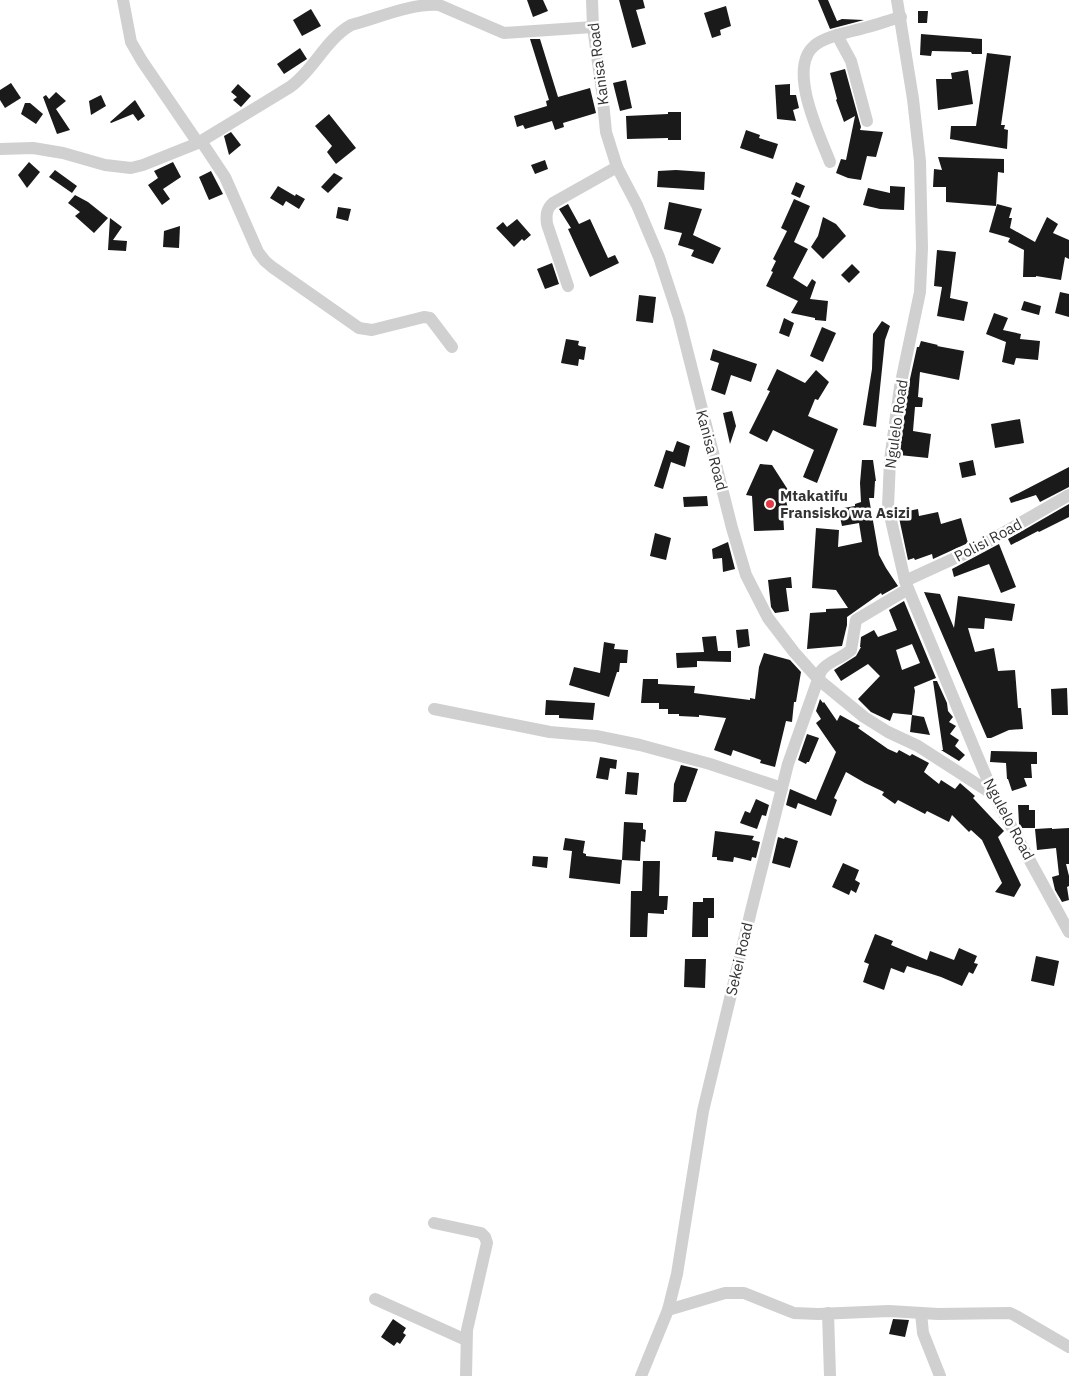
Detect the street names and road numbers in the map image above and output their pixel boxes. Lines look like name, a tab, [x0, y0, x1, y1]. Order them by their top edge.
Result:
street label: Kanisa Road	[584, 22, 612, 106]
street label: Ngulelo Road	[880, 378, 912, 470]
street label: Kanisa Road	[692, 408, 732, 492]
street label: Polisi Road	[951, 514, 1025, 566]
street label: Ngulelo Road	[980, 775, 1038, 863]
street label: Sekei Road	[721, 921, 757, 997]

